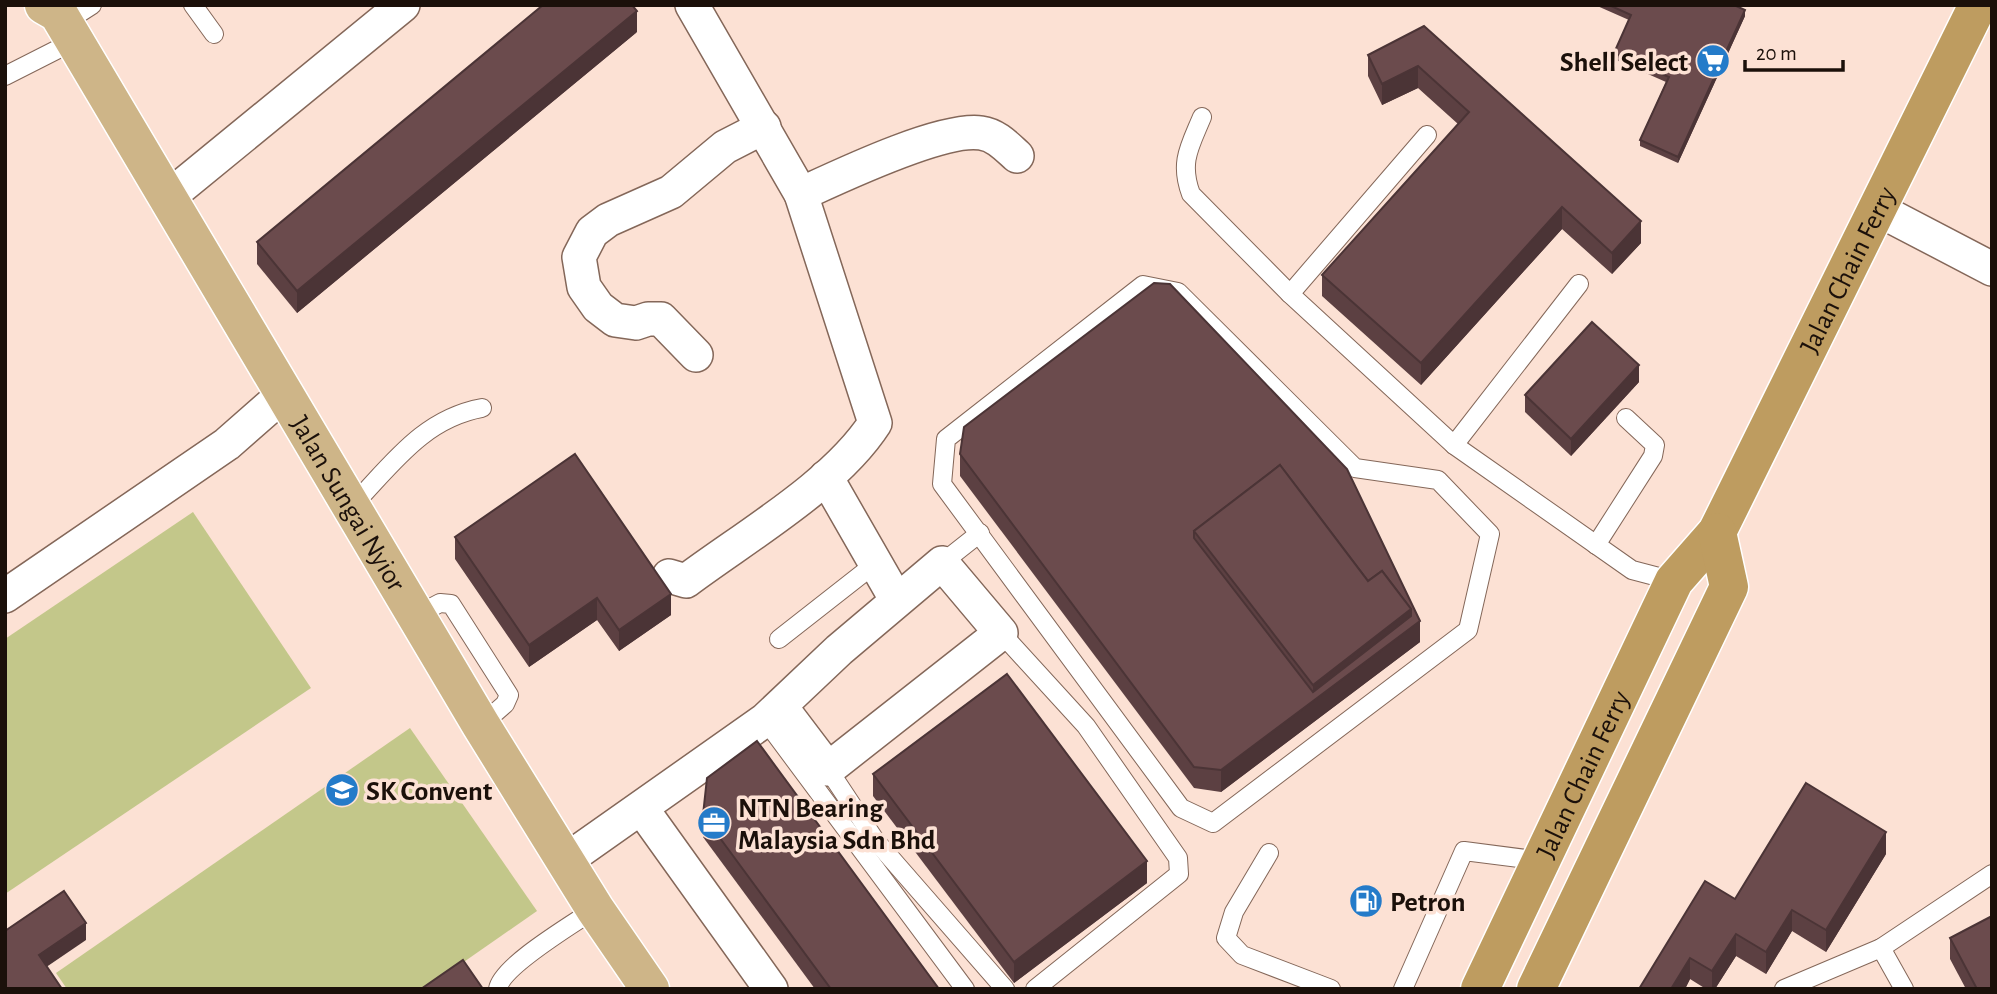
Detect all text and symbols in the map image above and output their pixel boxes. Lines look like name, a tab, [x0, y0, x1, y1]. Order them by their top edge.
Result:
scale bar	[1745, 28, 1843, 72]
supermarket icon: Shell Select	[1694, 42, 1732, 80]
text: 20 m	[1756, 43, 1797, 64]
place label: Shell Select	[1560, 49, 1689, 77]
street label: Jalan Chain Ferry	[1796, 182, 1902, 358]
street label: Jalan Sungai Nyior	[285, 411, 410, 596]
street label: Jalan Chain Ferry	[1532, 687, 1636, 863]
school or university icon: SK Convent	[323, 771, 361, 809]
place label: SK Convent	[366, 778, 493, 806]
place label: NTN Bearing Malaysia Sdn Bhd	[738, 795, 936, 855]
office icon: NTN Bearing Malaysia Sdn Bhd	[695, 804, 733, 842]
fuel station icon: Petron	[1347, 882, 1385, 920]
place label: Petron	[1390, 889, 1466, 917]

